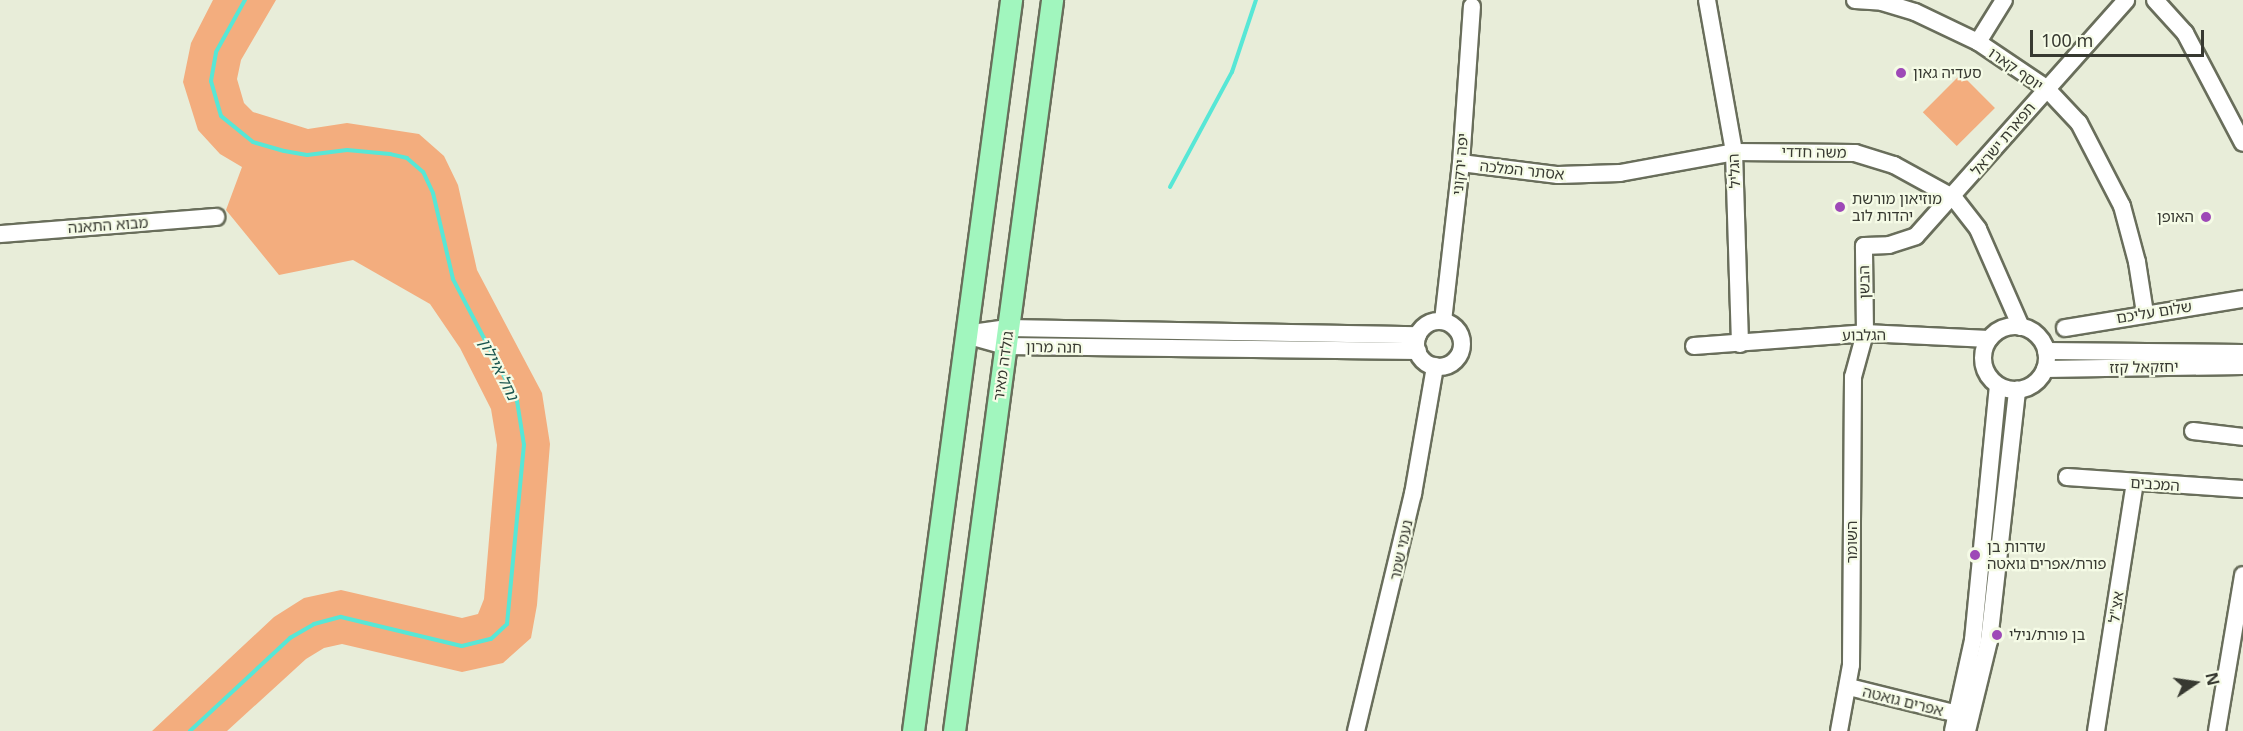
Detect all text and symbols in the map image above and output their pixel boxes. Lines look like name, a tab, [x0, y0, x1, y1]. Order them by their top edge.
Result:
scale bar	[2033, 18, 2207, 56]
text: 100 m	[2041, 28, 2093, 52]
street label: יוסף קארו	[1985, 44, 2047, 94]
place label: סעדיה גאון	[1913, 64, 1982, 82]
marker: סעדיה גאון	[1894, 66, 1908, 80]
street label: תפארת ישראל	[1967, 99, 2039, 179]
street label: יפה ירקוני	[1448, 132, 1472, 196]
street label: משה חדדי	[1781, 142, 1847, 162]
street label: הגליל	[1724, 153, 1744, 189]
street label: אסתר המלכה	[1479, 157, 1565, 183]
place label: מוזיאון מורשת יהדות לוב	[1852, 189, 1942, 224]
marker: מוזיאון מורשת יהדות לוב	[1833, 200, 1847, 214]
place label: האופן	[2157, 208, 2194, 226]
marker: האופן	[2199, 210, 2213, 224]
street label: מבוא התאנה	[67, 213, 149, 237]
street label: הבשן	[1855, 265, 1873, 299]
street label: שלום עליכם	[2115, 297, 2193, 327]
street label: הגלבוע	[1842, 326, 1886, 344]
street label: גולדה מאיר	[989, 330, 1017, 402]
water label: נחל איילון	[475, 335, 523, 403]
street label: חנה מרון	[1026, 338, 1082, 356]
street label: יחזקאל קזז	[2109, 357, 2179, 377]
street label: המכבים	[2130, 473, 2180, 495]
street label: נעמי שמר	[1386, 518, 1416, 582]
street label: השומר	[1843, 521, 1861, 563]
place label: שדרות בן פורת/אפרים גואטה	[1987, 537, 2106, 572]
marker: שדרות בן פורת/אפרים גואטה	[1968, 548, 1982, 562]
street label: אצ"ל	[2105, 590, 2127, 624]
place label: בן פורת/נילי	[2009, 626, 2085, 644]
marker: בן פורת/נילי	[1990, 628, 2004, 642]
north arrow	[2165, 653, 2225, 713]
text: N	[2200, 670, 2225, 688]
street label: אפרים גואטה	[1861, 682, 1945, 720]

